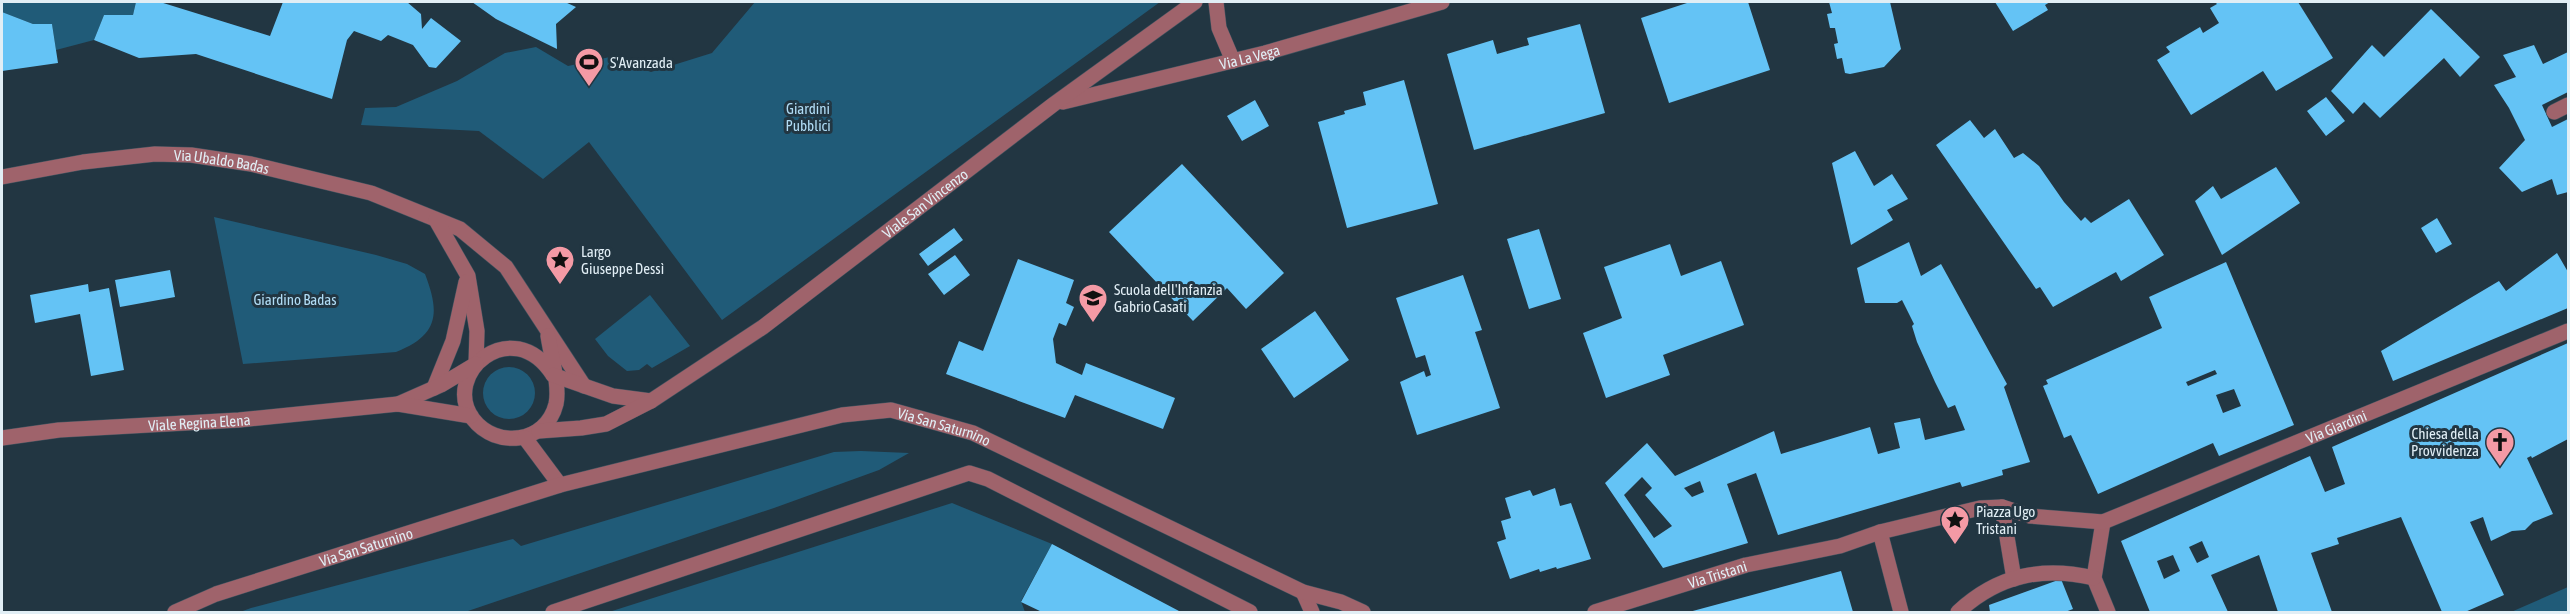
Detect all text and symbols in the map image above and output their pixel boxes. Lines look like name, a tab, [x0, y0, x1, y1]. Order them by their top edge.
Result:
street label: Via La Vega	[1218, 41, 1282, 72]
sports icon: S'Avanzada	[573, 46, 605, 88]
place label: S'Avanzada	[610, 54, 673, 71]
park label: Giardini Pubblici	[785, 100, 831, 134]
street label: Via Ubaldo Badas	[174, 146, 271, 177]
street label: Viale San Vincenzo	[879, 165, 971, 241]
place label: Largo Giuseppe Dessì	[581, 243, 664, 277]
place icon: Largo Giuseppe Dessì	[544, 244, 576, 286]
place label: Scuola dell'Infanzia Gabrio Casati	[1114, 281, 1223, 315]
school or university icon: Scuola dell'Infanzia Gabrio Casati	[1077, 282, 1109, 324]
park label: Giardino Badas	[253, 291, 337, 308]
street label: Via San Saturnino	[896, 404, 994, 449]
street label: Via Giardini	[2303, 406, 2369, 446]
street label: Viale Regina Elena	[148, 410, 251, 434]
place label: Chiesa della Provvidenza	[2411, 425, 2479, 459]
church icon: Chiesa della Provvidenza	[2484, 426, 2516, 468]
place label: Piazza Ugo Tristani	[1976, 503, 2035, 537]
place icon: Piazza Ugo Tristani	[1939, 504, 1971, 546]
street label: Via San Saturnino	[317, 524, 415, 569]
street label: Via Tristani	[1686, 557, 1749, 591]

